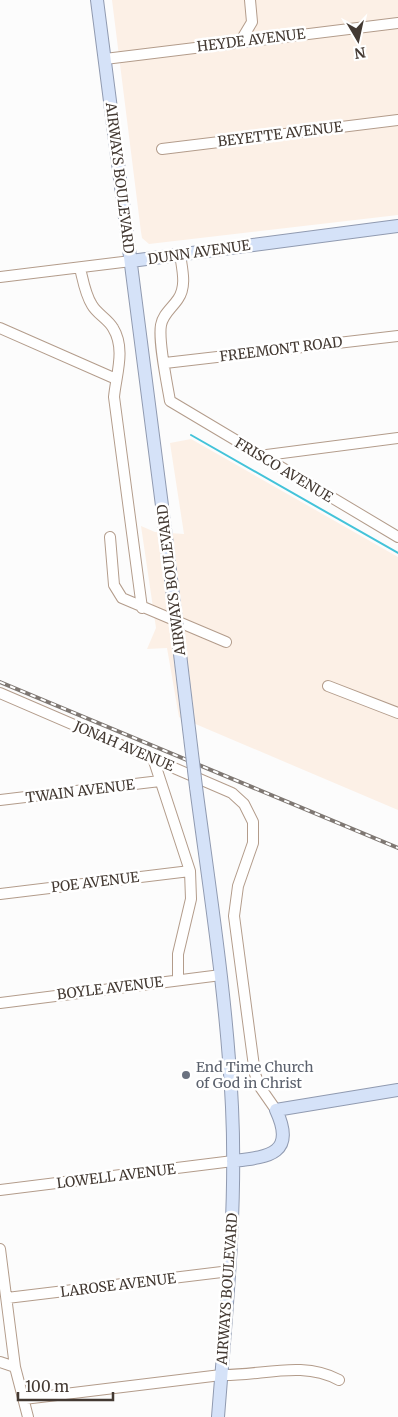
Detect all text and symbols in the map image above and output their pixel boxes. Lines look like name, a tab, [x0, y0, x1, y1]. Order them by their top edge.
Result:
north arrow	[333, 15, 383, 65]
street label: HEYDE AVENUE	[196, 24, 306, 56]
text: N	[353, 43, 367, 63]
street label: AIRWAYS BOULEVARD	[102, 100, 138, 255]
street label: BEYETTE AVENUE	[217, 117, 344, 151]
street label: DUNN AVENUE	[147, 236, 252, 268]
street label: FREEMONT ROAD	[218, 332, 344, 365]
street label: FRISCO AVENUE	[232, 434, 336, 506]
street label: AIRWAYS BOULEVARD	[153, 503, 189, 658]
street label: JONAH AVENUE	[70, 716, 177, 775]
street label: TWAIN AVENUE	[24, 775, 136, 807]
street label: POE AVENUE	[50, 868, 140, 896]
street label: BOYLE AVENUE	[56, 973, 164, 1003]
place label: End Time Church of God in Christ	[196, 1058, 314, 1092]
marker: End Time Church of God in Christ	[180, 1069, 192, 1081]
street label: LOWELL AVENUE	[55, 1160, 177, 1192]
street label: AIRWAYS BOULEVARD	[213, 1212, 241, 1367]
street label: LAROSE AVENUE	[59, 1269, 177, 1301]
scale bar	[18, 1370, 112, 1402]
text: 100 m	[25, 1377, 69, 1396]

